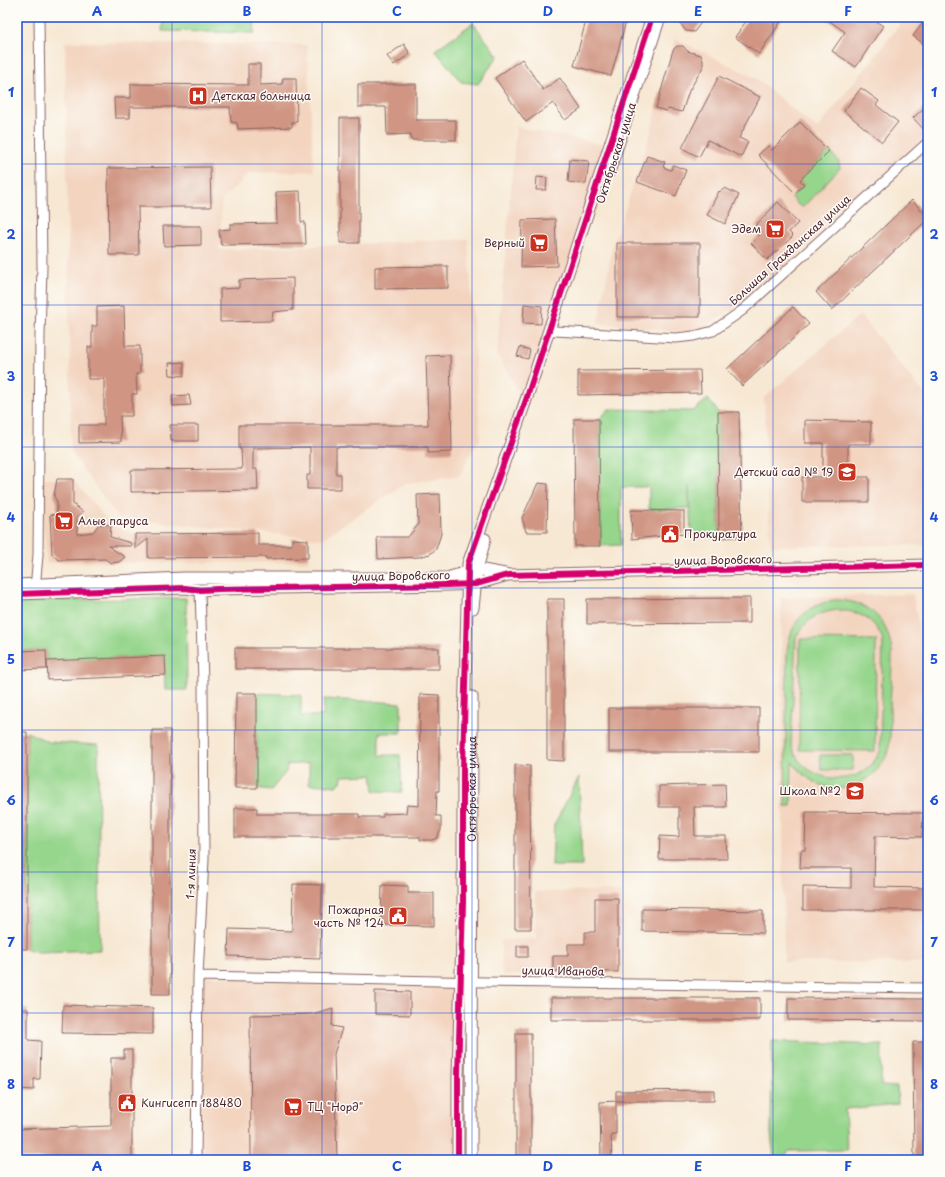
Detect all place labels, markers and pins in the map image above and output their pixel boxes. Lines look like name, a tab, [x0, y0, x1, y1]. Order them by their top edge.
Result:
hospital icon: Детская больница	[187, 85, 209, 107]
place label: Детская больница	[211, 87, 311, 104]
supermarket icon: Эдем	[764, 218, 786, 240]
place label: Эдем	[732, 220, 761, 237]
supermarket icon: Верный	[528, 232, 550, 254]
place label: Верный	[484, 234, 525, 251]
school or university icon: Детский сад № 19	[836, 461, 858, 483]
place label: Детский сад № 19	[734, 463, 833, 480]
supermarket icon: Алые паруса	[53, 510, 75, 532]
place label: Алые паруса	[78, 512, 148, 529]
public building icon: Прокуратура	[659, 523, 681, 545]
place label: Прокуратура	[684, 525, 757, 542]
school or university icon: Школа №2	[844, 780, 866, 802]
place label: Школа №2	[780, 782, 841, 799]
place label: Пожарная часть № 124	[314, 901, 384, 931]
public building icon: Пожарная часть № 124	[387, 905, 409, 927]
public building icon: Кингисепп 188480	[116, 1092, 138, 1114]
place label: Кингисепп 188480	[141, 1094, 242, 1111]
supermarket icon: ТЦ "Норд"	[282, 1096, 304, 1118]
place label: ТЦ "Норд"	[307, 1098, 363, 1115]

